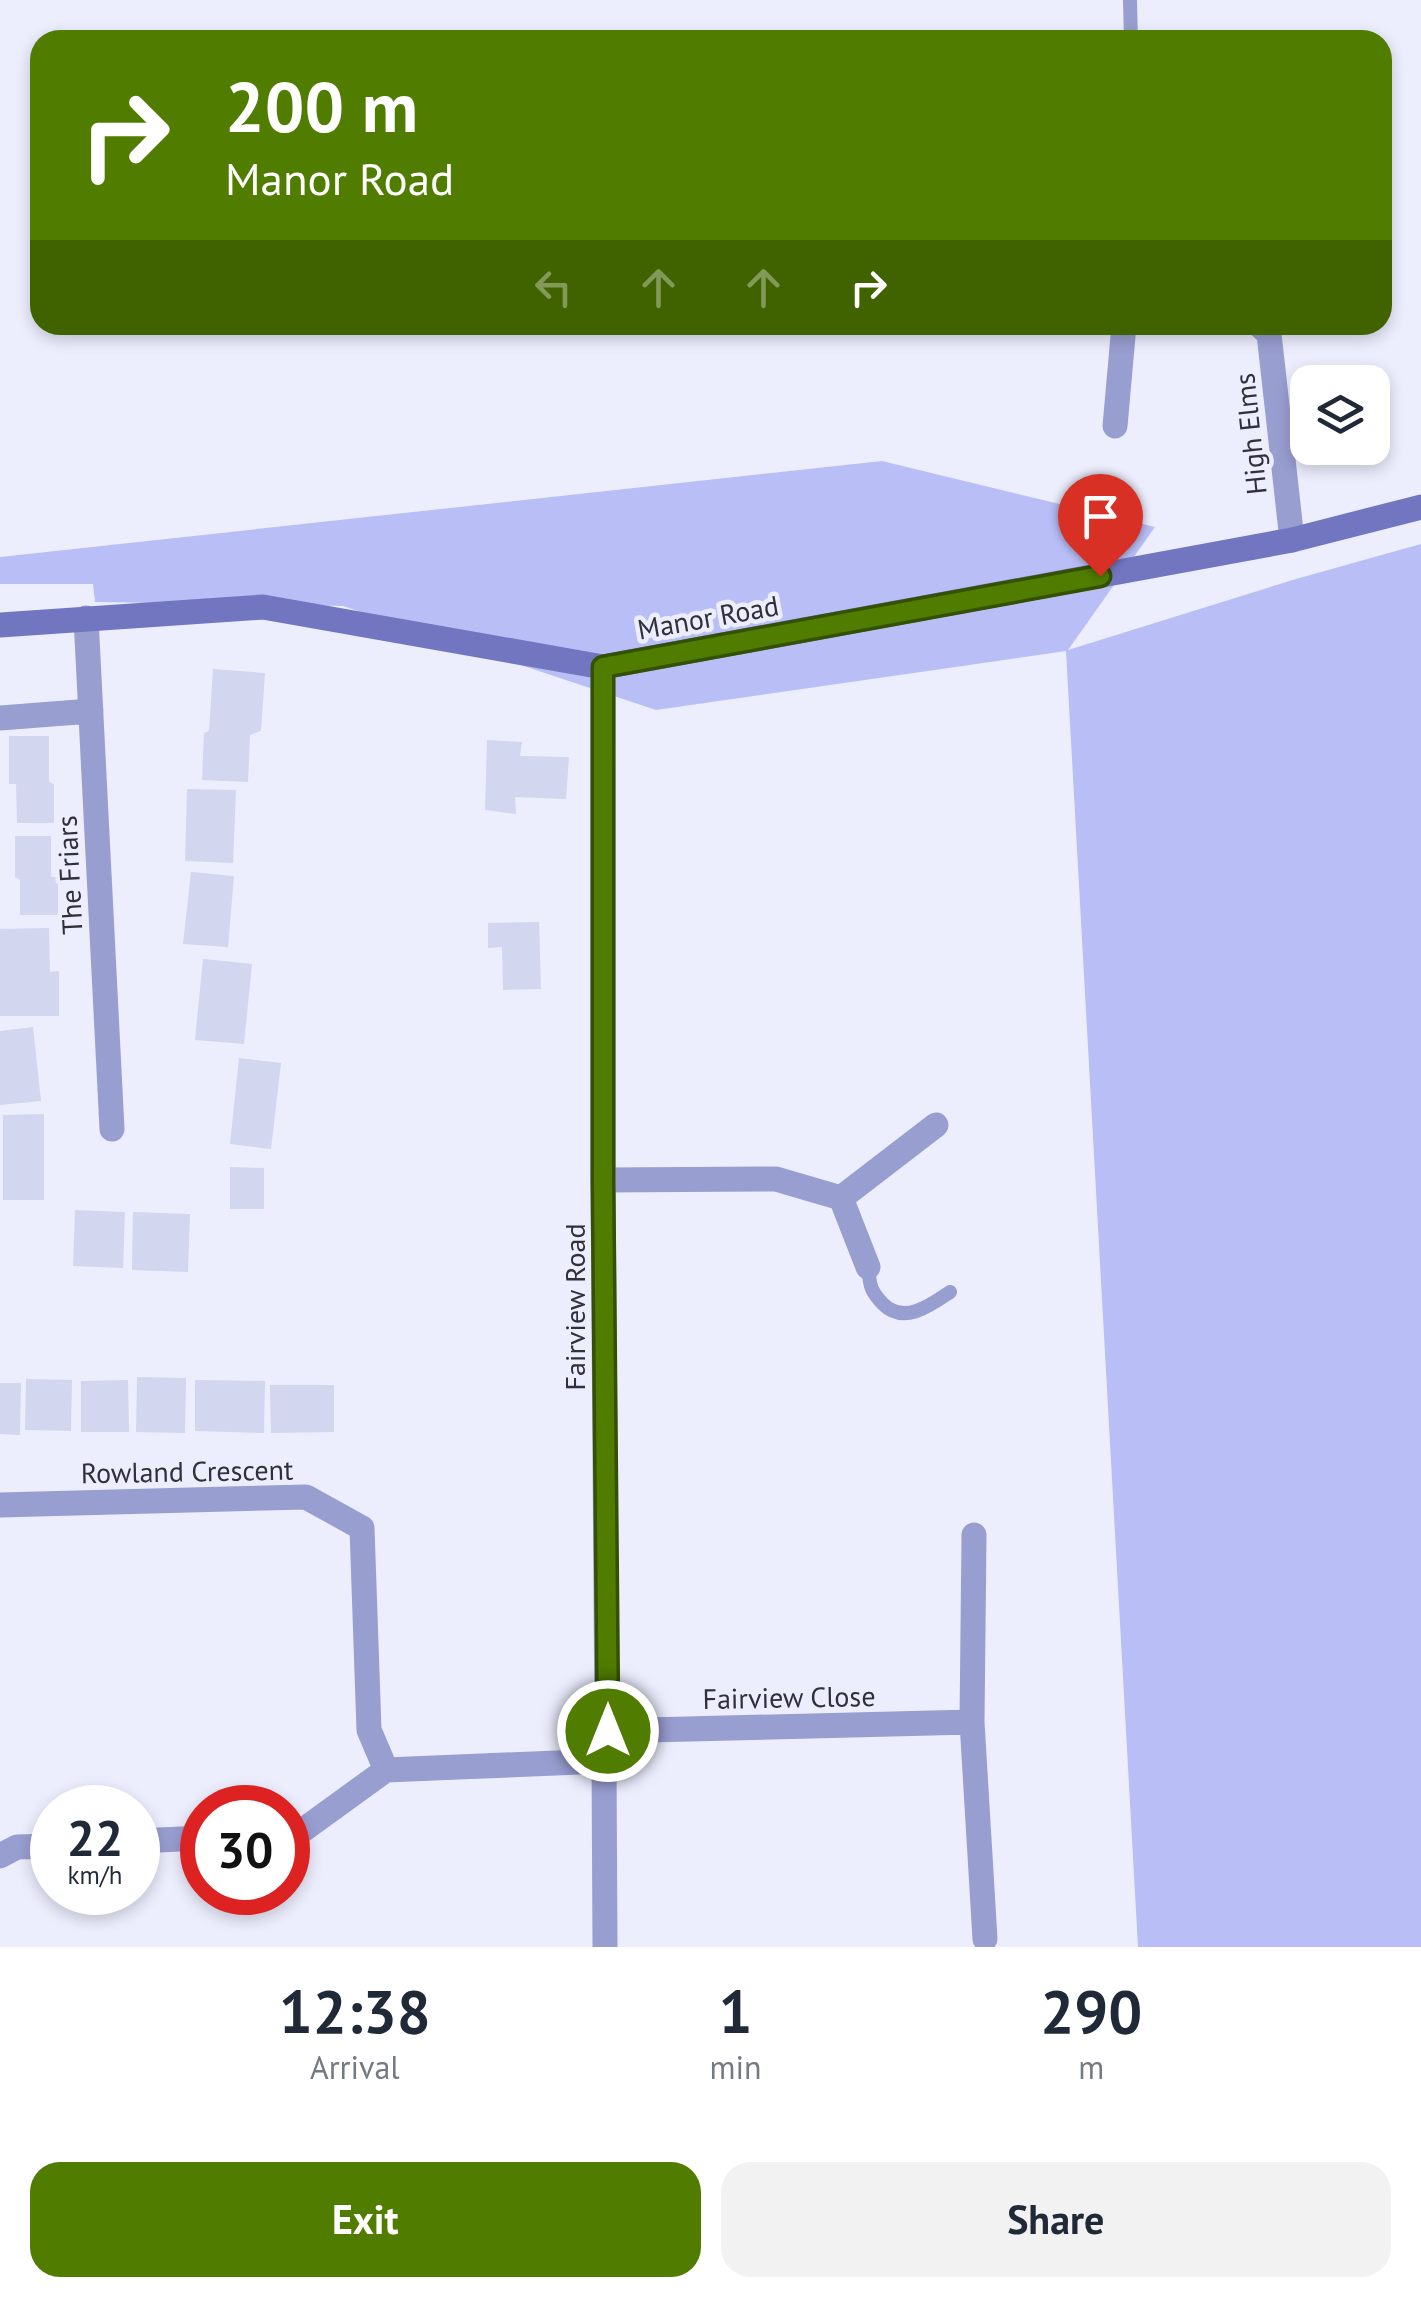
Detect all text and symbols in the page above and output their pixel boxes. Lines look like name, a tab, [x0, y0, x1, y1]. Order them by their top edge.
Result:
text: 200 m	[225, 61, 418, 151]
icon: right	[60, 70, 190, 200]
text: Manor Road	[225, 149, 454, 207]
icon: left	[526, 260, 581, 315]
icon: ahead	[631, 260, 686, 315]
icon: ahead	[736, 260, 791, 315]
icon: right	[841, 260, 896, 315]
map controls	[1290, 365, 1390, 465]
button: layers	[1290, 365, 1390, 465]
street label: High Elms	[1225, 371, 1275, 497]
pin	[1058, 474, 1143, 577]
icon: arrive	[1073, 489, 1128, 544]
street label: Manor Road	[635, 586, 781, 648]
street label: The Friars	[47, 814, 91, 936]
street label: Fairview Road	[556, 1224, 593, 1390]
street label: Rowland Crescent	[80, 1451, 294, 1491]
street label: Fairview Close	[702, 1677, 876, 1717]
position arrow	[556, 1679, 660, 1783]
speed limit sign: 30	[180, 1785, 310, 1915]
text: 22	[67, 1805, 123, 1870]
text: km/h	[68, 1859, 122, 1891]
text: 12:38	[279, 1972, 431, 2050]
text: 1	[719, 1972, 753, 2050]
text: 290	[1040, 1972, 1142, 2050]
text: Arrival	[310, 2046, 400, 2088]
text: min	[710, 2046, 762, 2088]
text: m	[1078, 2046, 1104, 2088]
button: Exit	[30, 2162, 701, 2277]
button: Share	[721, 2162, 1391, 2277]

